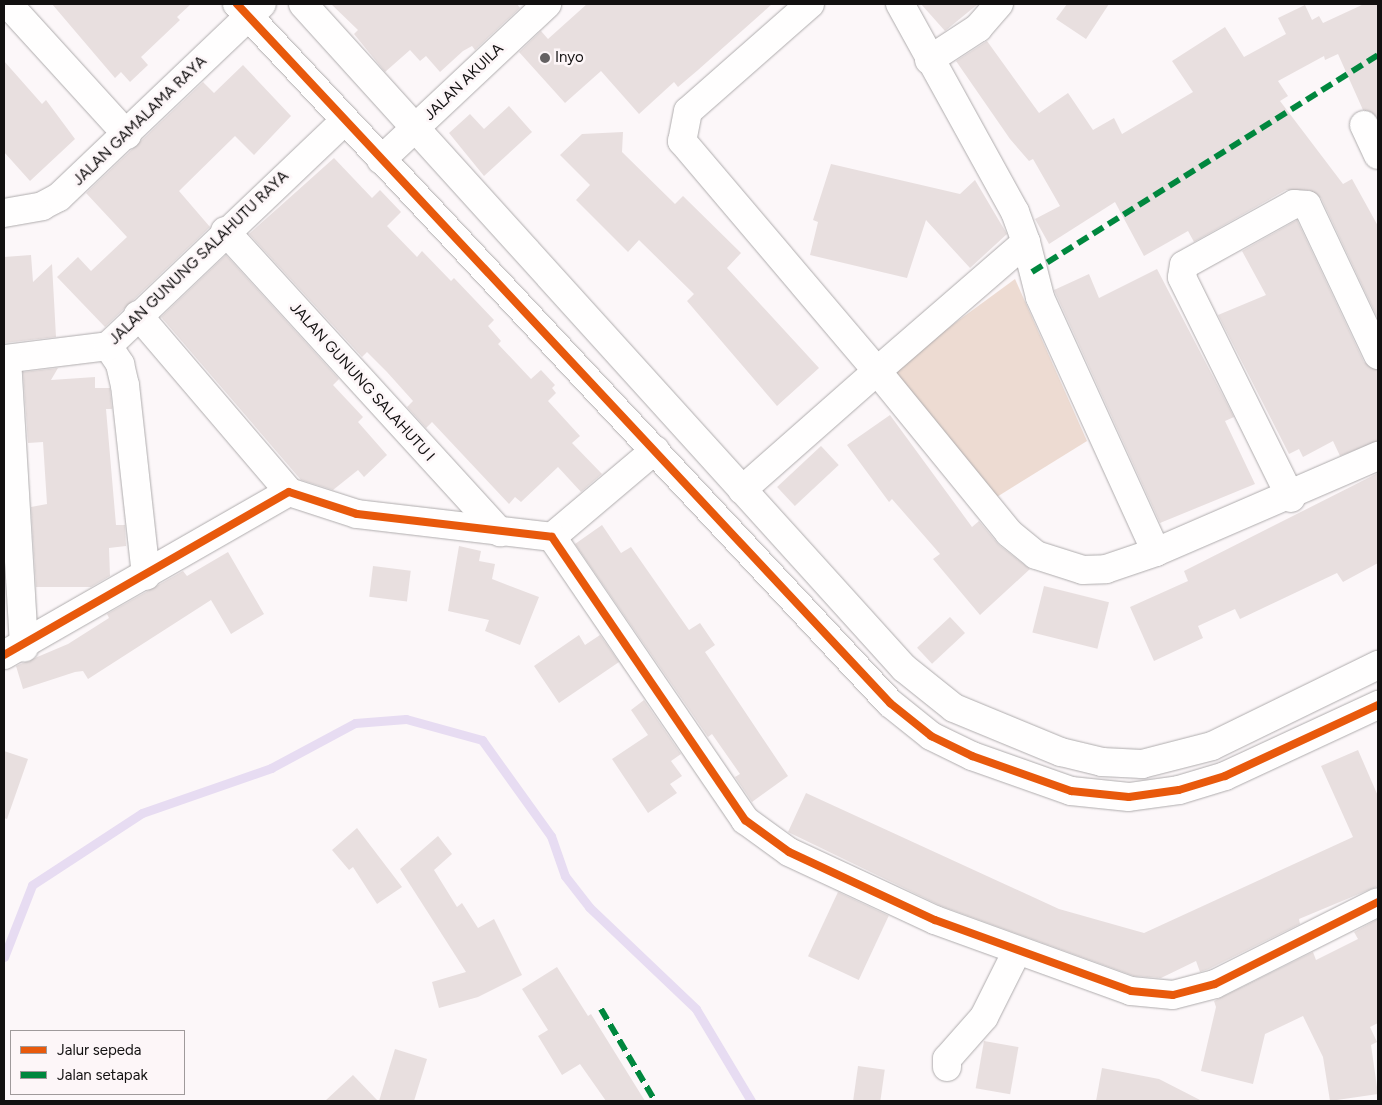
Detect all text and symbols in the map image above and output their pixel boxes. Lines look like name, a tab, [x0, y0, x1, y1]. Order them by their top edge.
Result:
street label: JALAN AKUILA	[421, 40, 507, 124]
place label: Inyo	[555, 49, 584, 67]
street label: JALAN GAMALAMA RAYA	[70, 52, 210, 190]
marker: Inyo	[539, 52, 551, 64]
street label: JALAN GUNUNG SALAHUTU RAYA	[106, 167, 292, 349]
street label: JALAN GUNUNG SALAHUTU I	[286, 299, 438, 465]
legend	[10, 1030, 185, 1095]
text: Jalur sepeda	[57, 1041, 142, 1059]
text: Jalan setapak	[57, 1066, 148, 1084]

